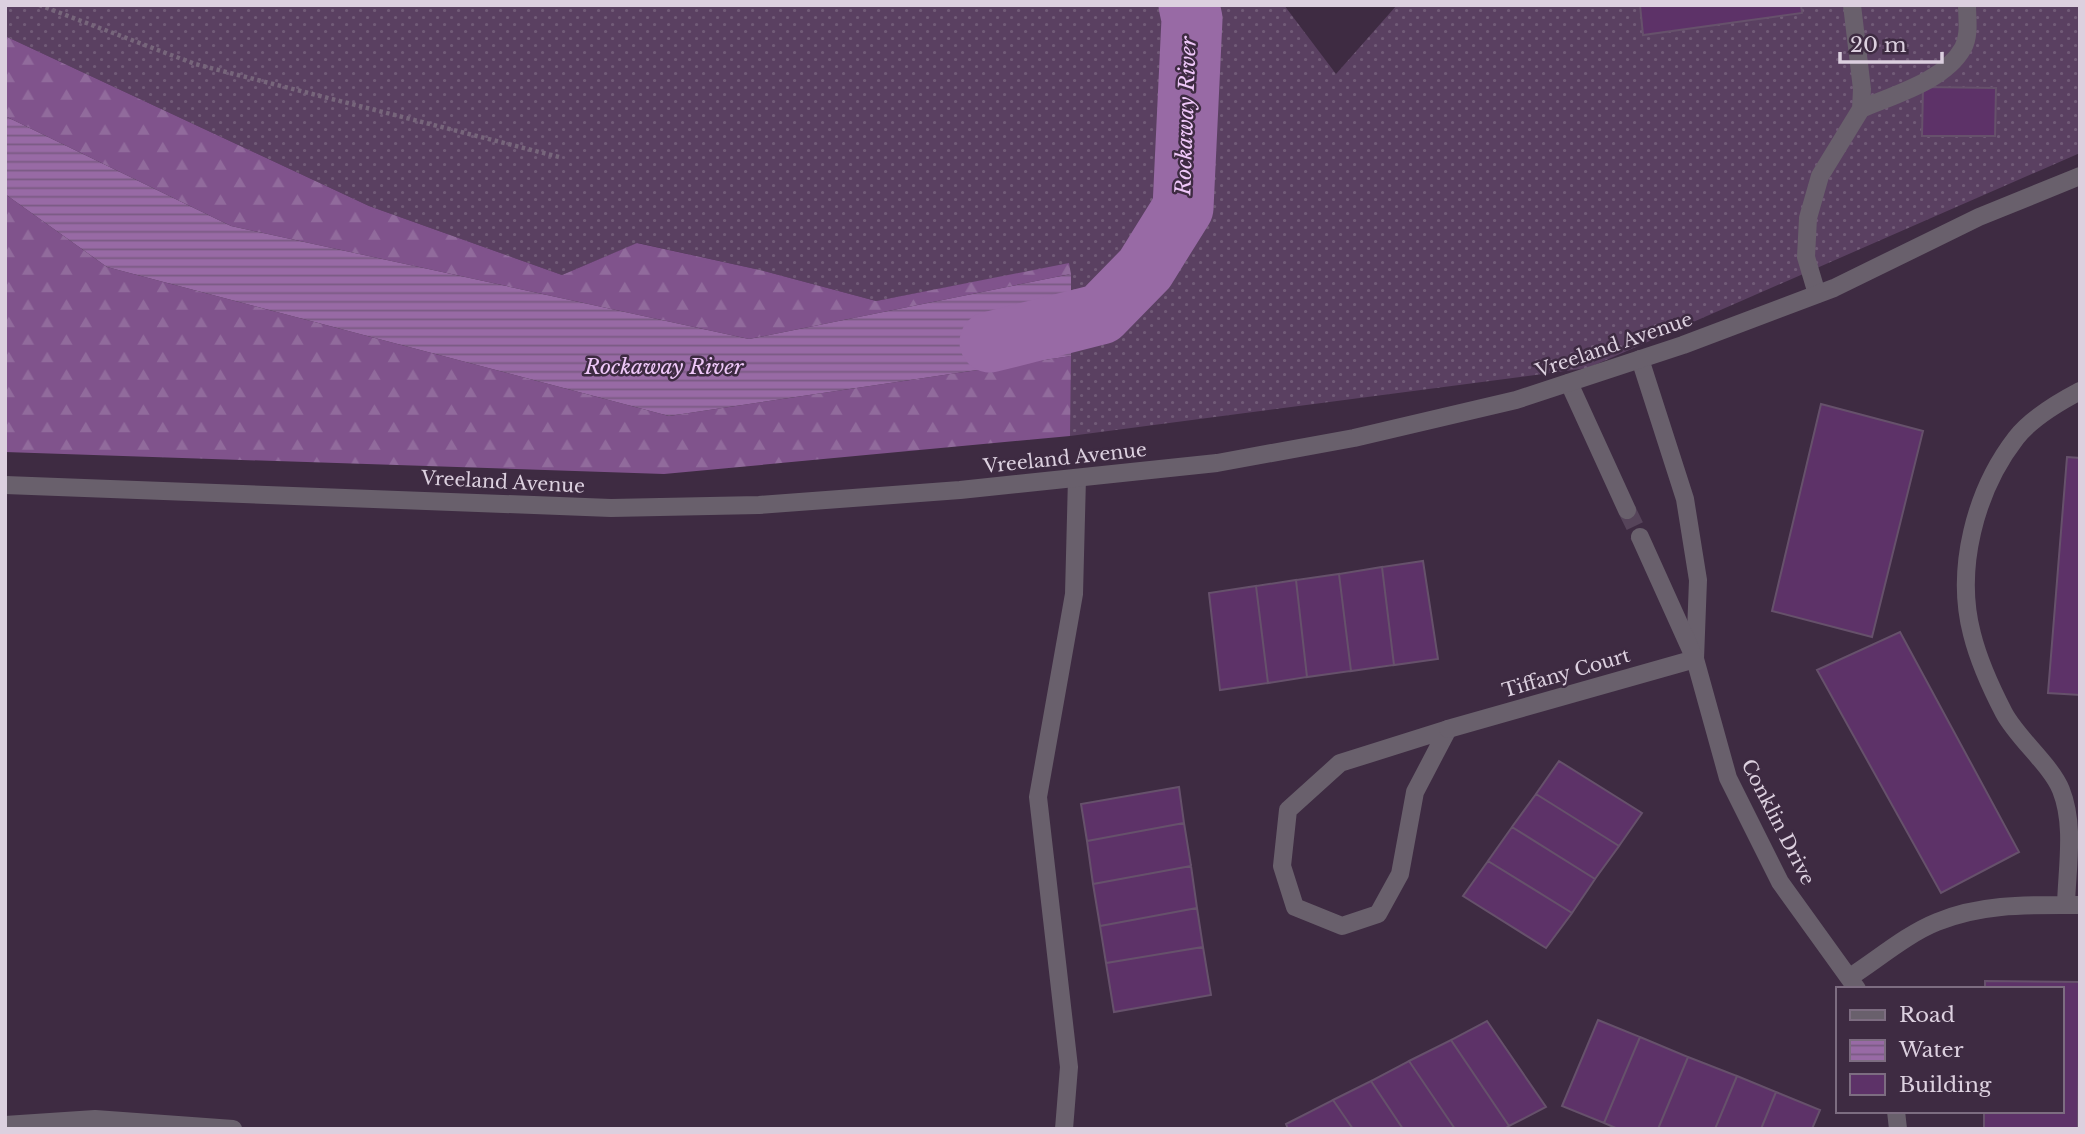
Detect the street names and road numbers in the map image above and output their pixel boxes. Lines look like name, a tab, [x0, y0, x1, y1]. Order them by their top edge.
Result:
street label: Vreeland Avenue	[1532, 307, 1695, 383]
street label: Vreeland Avenue	[981, 438, 1148, 478]
street label: Vreeland Avenue	[419, 466, 586, 498]
street label: Tiffany Court	[1499, 644, 1633, 702]
street label: Conklin Drive	[1736, 755, 1820, 889]

